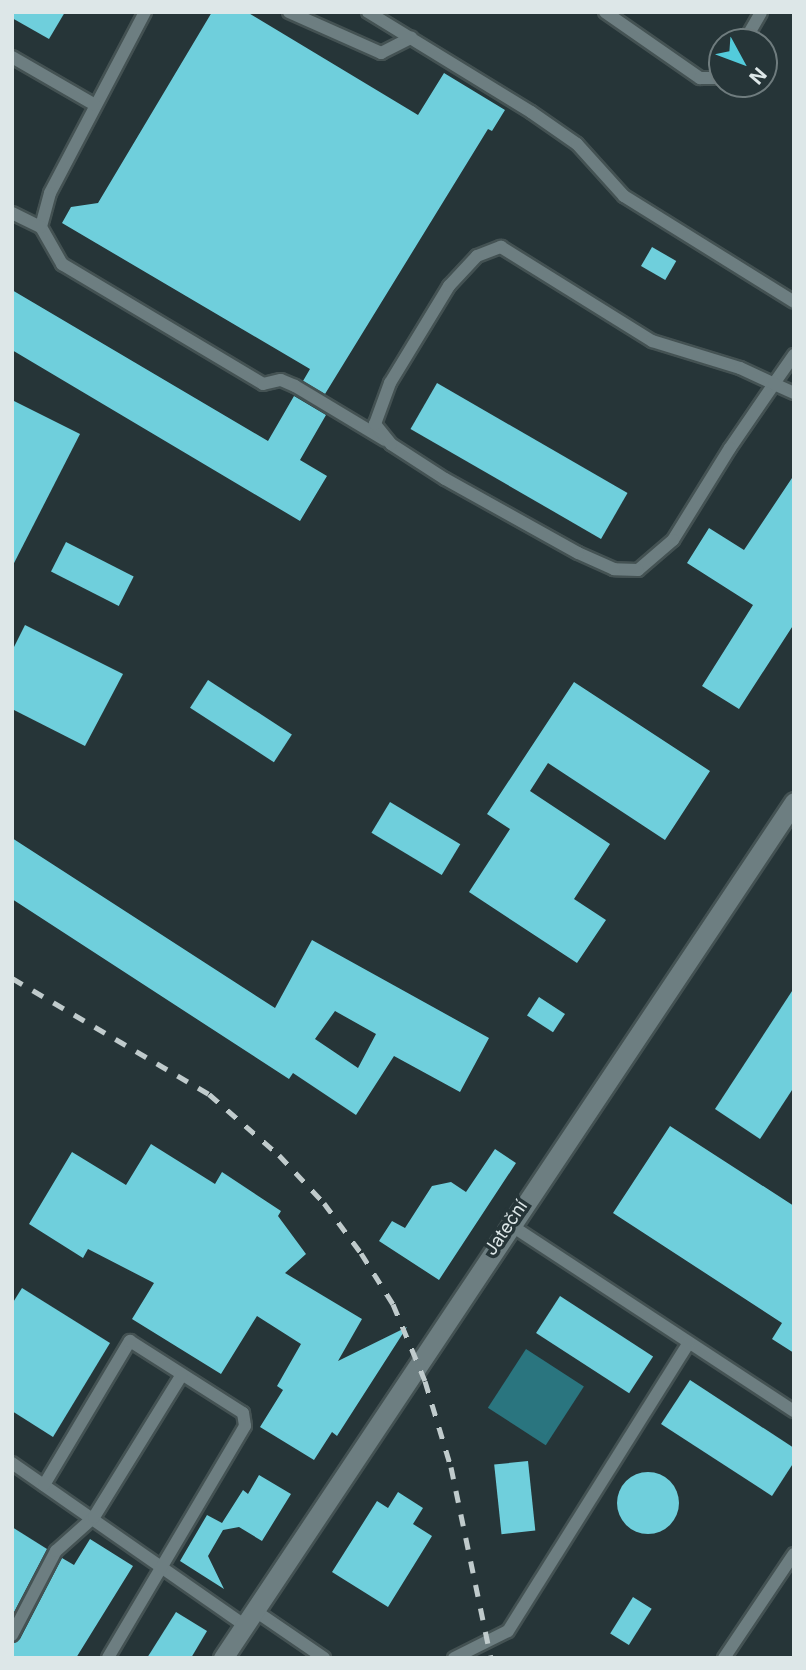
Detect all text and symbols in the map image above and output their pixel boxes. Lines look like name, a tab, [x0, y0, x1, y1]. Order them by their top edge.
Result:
north arrow	[708, 28, 778, 98]
text: N	[744, 63, 771, 89]
street label: Jateční	[480, 1196, 532, 1260]

